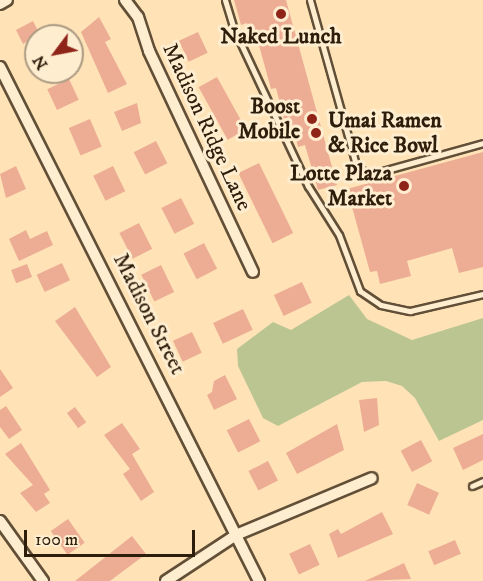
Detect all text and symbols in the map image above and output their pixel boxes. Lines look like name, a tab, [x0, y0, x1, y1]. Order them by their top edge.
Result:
marker: Naked Lunch	[274, 7, 288, 21]
north arrow	[24, 24, 84, 84]
place label: Naked Lunch	[220, 24, 342, 50]
street label: Madison Ridge Lane	[157, 39, 257, 215]
text: N	[28, 52, 52, 73]
place label: Boost Mobile	[238, 93, 300, 144]
place label: Umai Ramen & Rice Bowl	[328, 107, 442, 158]
marker: Boost Mobile	[305, 112, 319, 126]
marker: Umai Ramen & Rice Bowl	[309, 126, 323, 140]
place label: Lotte Plaza Market	[290, 160, 392, 212]
marker: Lotte Plaza Market	[397, 179, 411, 193]
street label: Madison Street	[107, 249, 191, 379]
scale bar	[27, 518, 198, 556]
text: 100 m	[35, 529, 78, 551]

